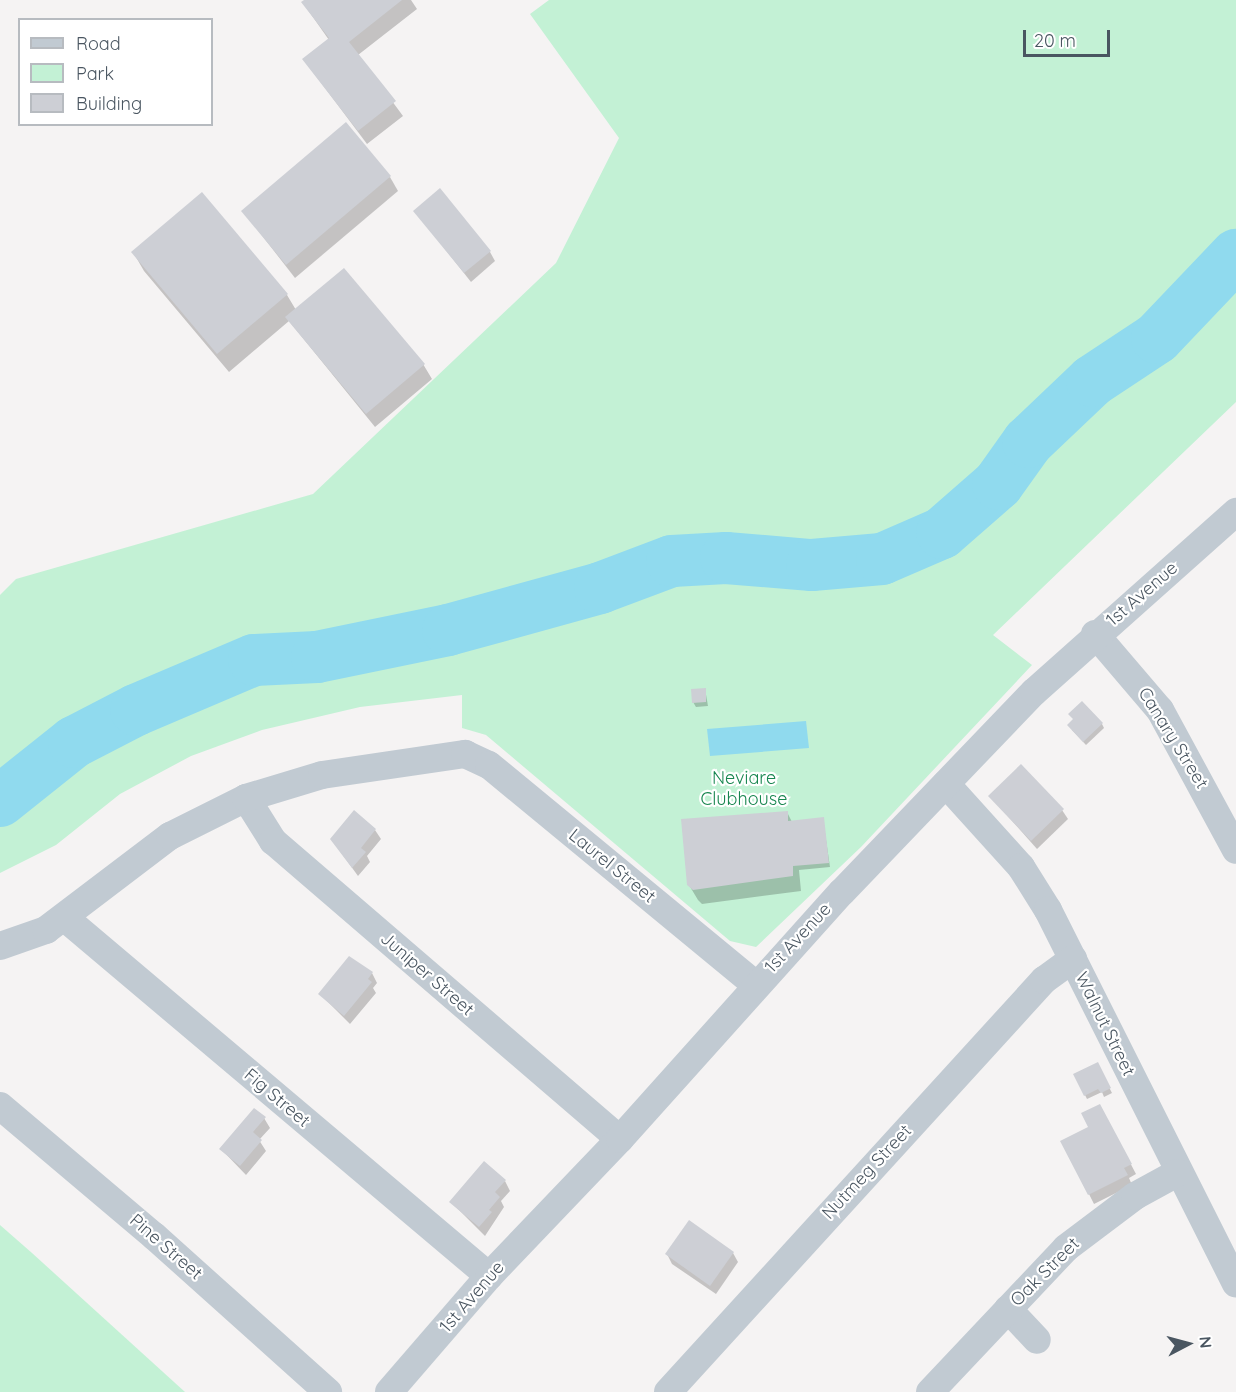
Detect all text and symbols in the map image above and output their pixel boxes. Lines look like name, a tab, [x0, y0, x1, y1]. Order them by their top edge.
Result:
legend	[18, 18, 213, 126]
scale bar	[1026, 18, 1113, 56]
text: 20 m	[1034, 29, 1076, 52]
text: Road	[76, 32, 121, 55]
text: Park	[76, 62, 114, 85]
text: Building	[76, 92, 142, 115]
street label: 1st Avenue	[1102, 557, 1182, 631]
street label: Canary Street	[1133, 683, 1213, 793]
park label: Neviare Clubhouse	[701, 768, 787, 810]
street label: Laurel Street	[564, 824, 660, 908]
street label: 1st Avenue	[760, 899, 836, 977]
street label: Juniper Street	[376, 927, 478, 1021]
street label: Walnut Street	[1070, 968, 1140, 1080]
street label: Fig Street	[240, 1064, 314, 1132]
street label: Nutmeg Street	[818, 1120, 916, 1224]
street label: Pine Street	[125, 1210, 207, 1284]
street label: Oak Street	[1006, 1233, 1084, 1311]
street label: 1st Avenue	[435, 1257, 509, 1337]
north arrow	[1158, 1314, 1218, 1374]
text: N	[1195, 1335, 1216, 1349]

